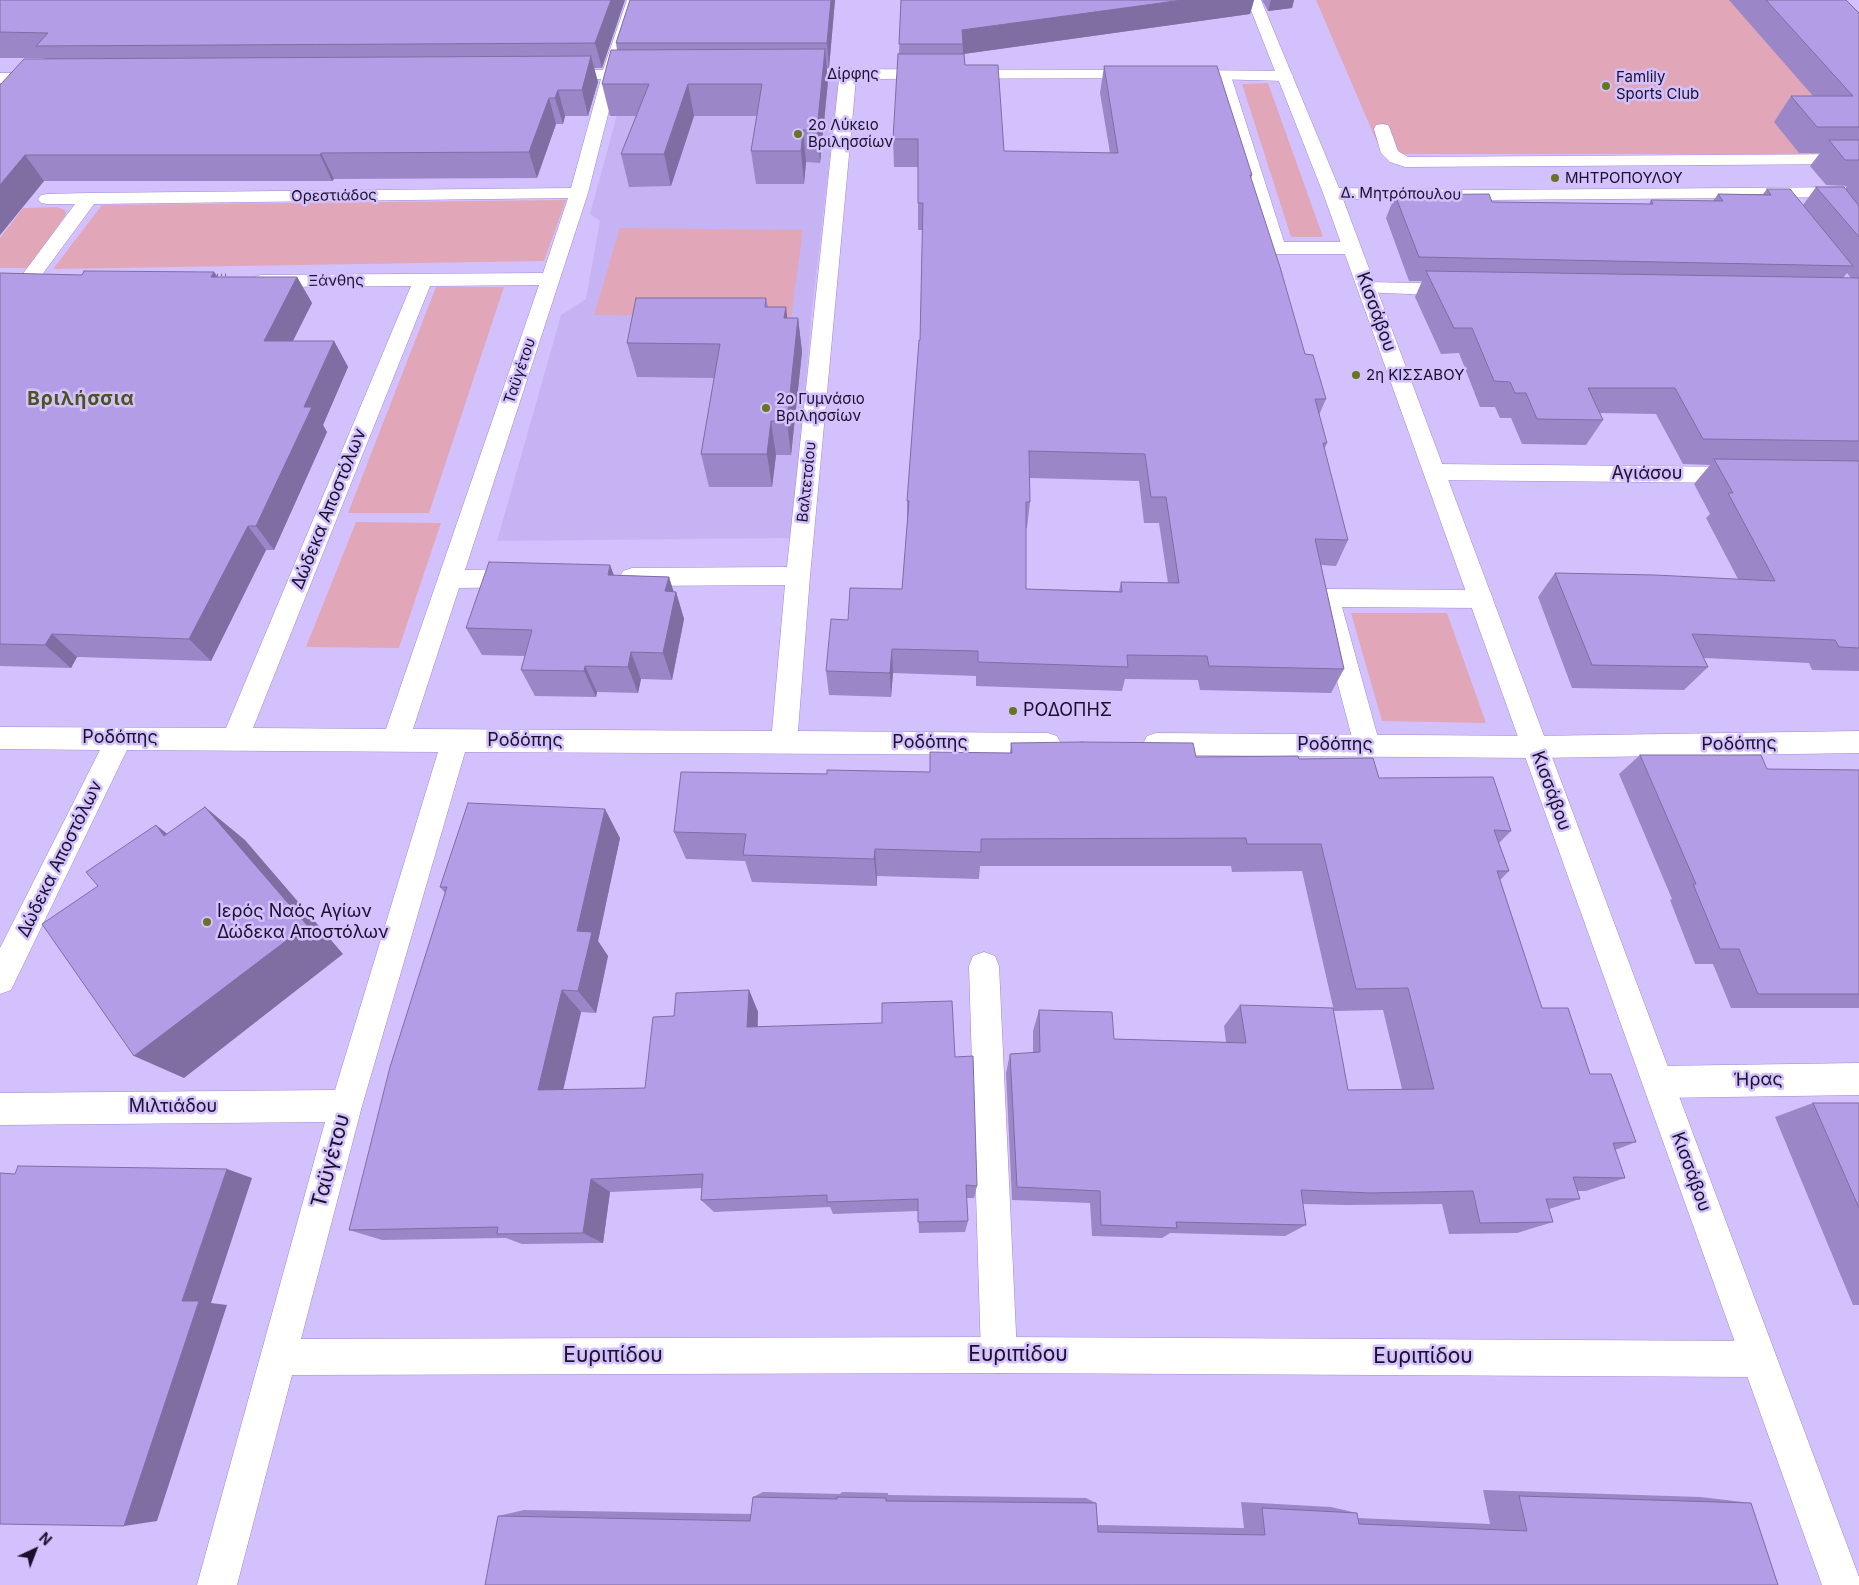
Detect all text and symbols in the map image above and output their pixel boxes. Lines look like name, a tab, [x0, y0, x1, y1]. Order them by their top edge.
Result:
street label: Δίρφης	[827, 65, 879, 83]
place label: Famlily Sports Club	[1616, 68, 1699, 103]
marker: Famlily Sports Club	[1600, 80, 1612, 92]
place label: 2ο Λύκειο Βριλησσίων	[808, 116, 893, 151]
marker: 2ο Λύκειο Βριλησσίων	[792, 128, 804, 140]
place label: ΜΗΤΡΟΠΟΥΛΟΥ	[1565, 169, 1683, 187]
marker: ΜΗΤΡΟΠΟΥΛΟΥ	[1549, 172, 1561, 184]
street label: Δ. Μητρόπουλου	[1341, 184, 1461, 204]
street label: Ορεστιάδος	[291, 186, 377, 206]
street label: Κισσάβου	[1352, 269, 1400, 355]
street label: Ξάνθης	[308, 272, 364, 290]
street label: Ταϋγέτου	[500, 336, 540, 406]
place label: 2η ΚΙΣΣΑΒΟΥ	[1366, 366, 1464, 384]
marker: 2η ΚΙΣΣΑΒΟΥ	[1350, 369, 1362, 381]
district label: Βριλήσσια	[26, 388, 136, 410]
place label: 2ο Γυμνάσιο Βριλησσίων	[776, 390, 865, 425]
marker: 2ο Γυμνάσιο Βριλησσίων	[760, 402, 772, 414]
street label: Δώδεκα Αποστόλων	[287, 425, 371, 593]
street label: Βαλτετσίου	[794, 441, 820, 523]
street label: Αγιάσου	[1612, 463, 1682, 485]
place label: ΡΟΔΟΠΗΣ	[1023, 700, 1112, 722]
marker: ΡΟΔΟΠΗΣ	[1007, 705, 1019, 717]
street label: Ροδόπης	[82, 727, 158, 749]
street label: Ροδόπης	[487, 730, 563, 752]
street label: Ροδόπης	[892, 732, 968, 754]
street label: Ροδόπης	[1701, 733, 1777, 755]
street label: Ροδόπης	[1297, 734, 1373, 756]
street label: Κισσάβου	[1527, 748, 1575, 834]
street label: Δώδεκα Αποστόλων	[13, 777, 107, 941]
place label: Ιερός Ναός Αγίων Δώδεκα Αποστόλων	[217, 901, 389, 944]
marker: Ιερός Ναός Αγίων Δώδεκα Αποστόλων	[201, 916, 213, 928]
street label: Ήρας	[1733, 1069, 1783, 1091]
street label: Μιλτιάδου	[129, 1096, 217, 1118]
street label: Ταϋγέτου	[306, 1111, 356, 1211]
street label: Κισσάβου	[1667, 1129, 1715, 1215]
street label: Ευριπίδου	[968, 1342, 1068, 1368]
street label: Ευριπίδου	[563, 1343, 663, 1369]
street label: Ευριπίδου	[1373, 1344, 1473, 1370]
north arrow	[10, 1525, 60, 1575]
text: N	[36, 1529, 55, 1549]

